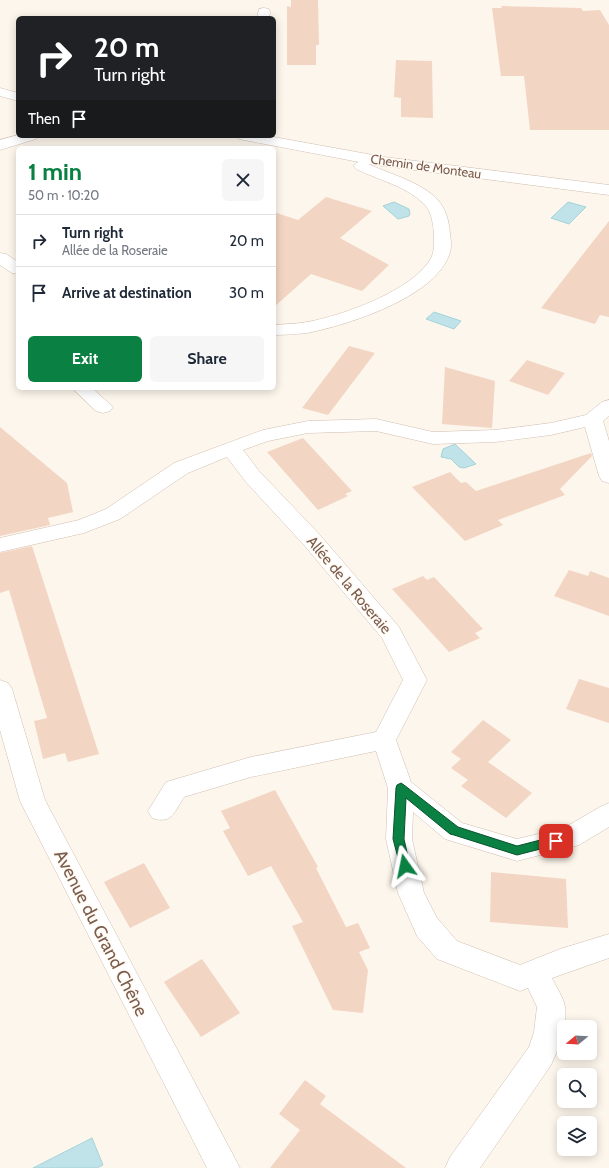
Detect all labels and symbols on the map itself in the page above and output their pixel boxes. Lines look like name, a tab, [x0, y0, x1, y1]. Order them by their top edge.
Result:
street label: Chemin de Monteau	[370, 150, 483, 182]
street label: Allée de la Roseraie	[303, 532, 395, 638]
pin	[539, 824, 573, 858]
position arrow	[384, 845, 426, 887]
street label: Avenue du Grand Chêne	[49, 846, 153, 1020]
north arrow	[557, 1020, 597, 1060]

